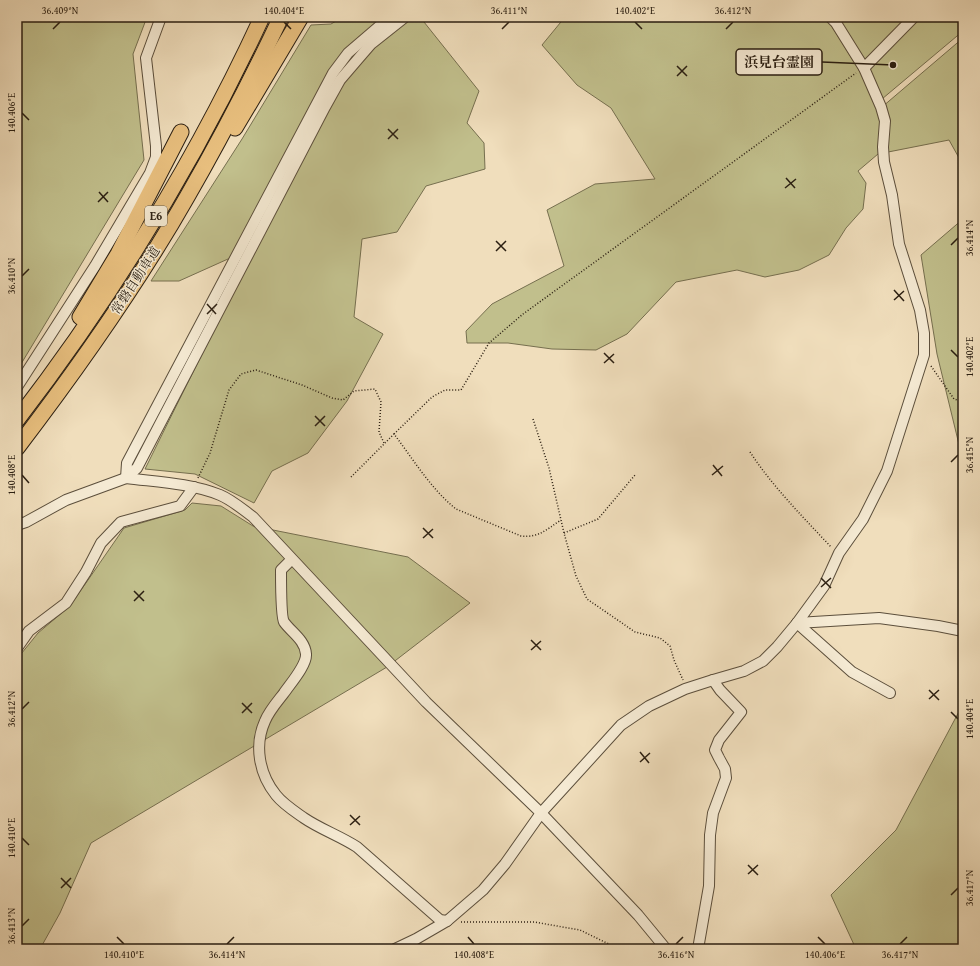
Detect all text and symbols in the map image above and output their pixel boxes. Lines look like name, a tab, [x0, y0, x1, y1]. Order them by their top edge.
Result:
text: 36.409°N	[42, 3, 79, 18]
text: 140.404°E	[264, 3, 304, 18]
text: 36.411°N	[491, 3, 528, 18]
text: 140.402°E	[615, 3, 655, 18]
text: 36.412°N	[715, 3, 752, 18]
callout: 浜見台霊園	[736, 49, 822, 75]
text: 浜見台霊園	[744, 52, 814, 72]
text: 140.406°E	[4, 93, 19, 133]
road number: E6	[145, 206, 167, 226]
text: 36.414°N	[962, 219, 977, 256]
street label: 常磐自動車道	[106, 242, 165, 318]
text: 36.410°N	[4, 257, 19, 294]
text: 140.402°E	[962, 337, 977, 377]
text: 36.415°N	[962, 436, 977, 473]
text: 140.408°E	[4, 455, 19, 495]
text: 36.412°N	[4, 690, 19, 727]
text: 140.404°E	[962, 699, 977, 739]
text: 140.410°E	[4, 818, 19, 858]
text: 36.417°N	[962, 869, 977, 906]
text: 36.413°N	[4, 907, 19, 944]
text: 140.410°E	[104, 947, 144, 962]
text: 36.414°N	[209, 947, 246, 962]
text: 140.408°E	[454, 947, 494, 962]
text: 36.416°N	[658, 947, 695, 962]
text: 140.406°E	[805, 947, 845, 962]
text: 36.417°N	[882, 947, 919, 962]

